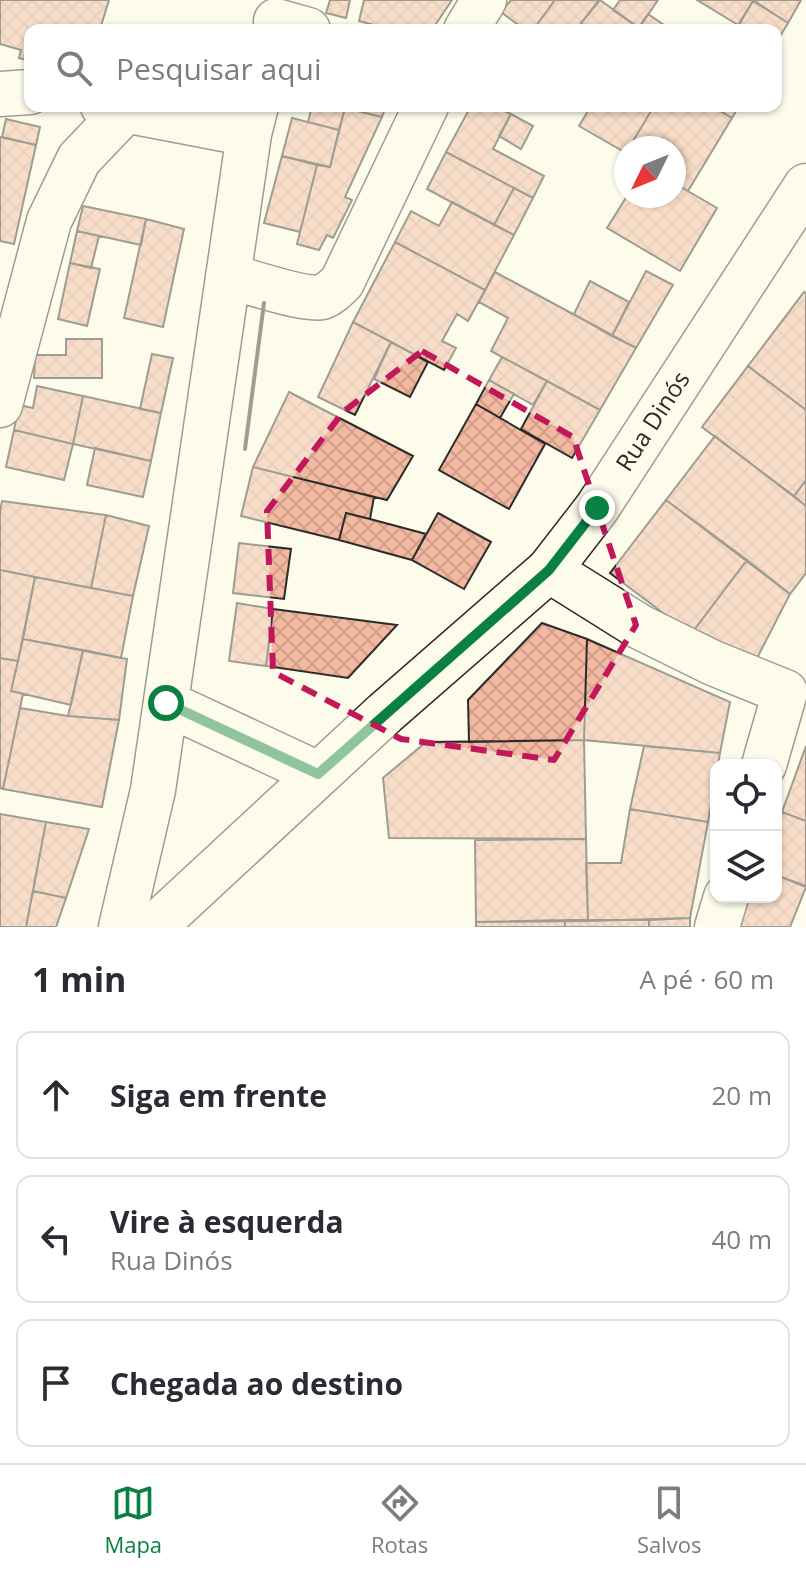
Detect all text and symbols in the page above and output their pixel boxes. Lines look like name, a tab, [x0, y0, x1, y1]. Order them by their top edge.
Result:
search box	[24, 24, 782, 112]
icon: search	[52, 46, 96, 90]
text: Pesquisar aqui	[116, 48, 322, 89]
north arrow	[614, 136, 686, 208]
street label: Rua Dinós	[607, 364, 697, 477]
route end	[579, 490, 615, 526]
route start	[148, 685, 184, 721]
map controls	[710, 759, 782, 903]
button: locate	[710, 759, 782, 831]
button: layers	[710, 831, 782, 903]
text: 1 min	[32, 956, 126, 1002]
text: A pé · 60 m	[639, 961, 774, 997]
icon: ahead	[34, 1073, 78, 1117]
text: Siga em frente	[110, 1075, 327, 1116]
text: 20 m	[711, 1077, 772, 1113]
text: Vire à esquerda	[110, 1201, 344, 1242]
icon: left	[34, 1217, 78, 1261]
text: 40 m	[711, 1221, 772, 1257]
text: Rua Dinós	[110, 1242, 233, 1278]
icon: arrive	[34, 1361, 78, 1405]
text: Chegada ao destino	[110, 1363, 403, 1404]
tab: Mapa	[104, 1481, 162, 1559]
tab: Rotas	[371, 1481, 428, 1559]
tab: Salvos	[637, 1481, 702, 1559]

